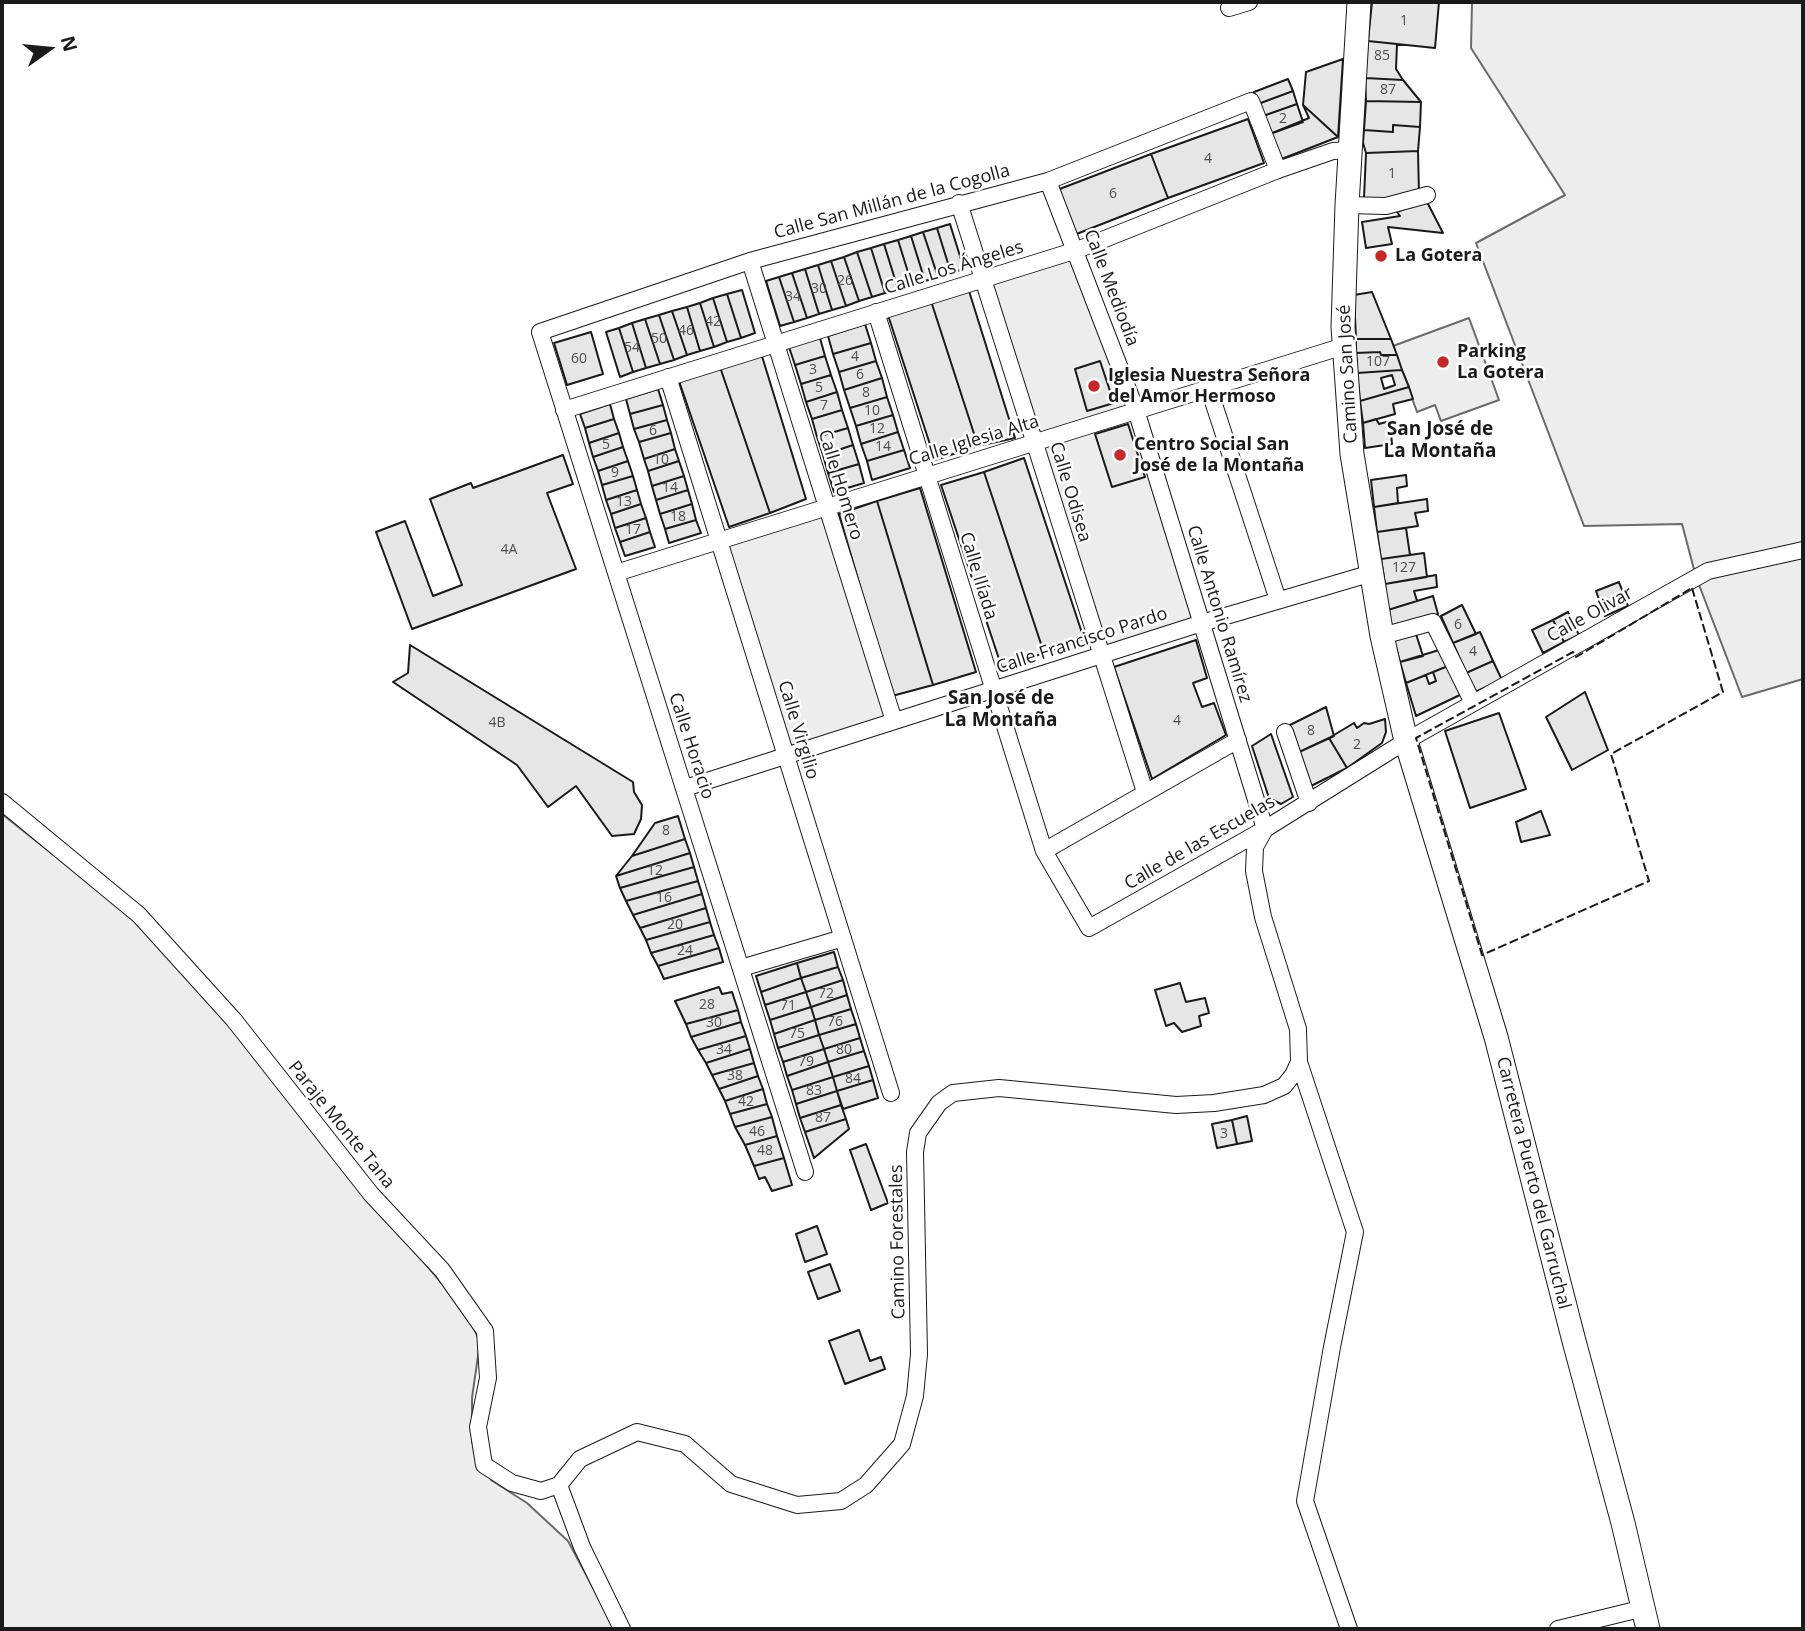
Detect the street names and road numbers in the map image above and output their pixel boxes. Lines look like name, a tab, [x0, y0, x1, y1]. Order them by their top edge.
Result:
street label: Calle San Millán de la Cogolla	[772, 160, 1012, 244]
street label: Calle Mediodía	[1079, 227, 1143, 349]
street label: Calle Los Ángeles	[882, 237, 1026, 299]
street label: Camino San José	[1334, 304, 1362, 444]
street label: Calle Iglesia Alta	[906, 411, 1042, 471]
street label: Calle Homero	[813, 427, 867, 543]
street label: Calle Odisea	[1045, 439, 1095, 545]
street label: Calle Antonio Ramírez	[1182, 523, 1256, 705]
street label: Calle Ilíada	[954, 530, 1002, 622]
street label: Calle Olivar	[1543, 583, 1637, 647]
street label: Calle Francisco Pardo	[994, 603, 1170, 679]
street label: Calle Virgilio	[773, 678, 823, 782]
street label: Calle Horacio	[664, 690, 718, 802]
street label: Calle de las Escuelas	[1121, 791, 1279, 895]
street label: Carretera Puerto del Garruchal	[1491, 1055, 1575, 1311]
street label: Paraje Monte Tana	[283, 1057, 399, 1193]
street label: Camino Forestales	[886, 1164, 910, 1320]

